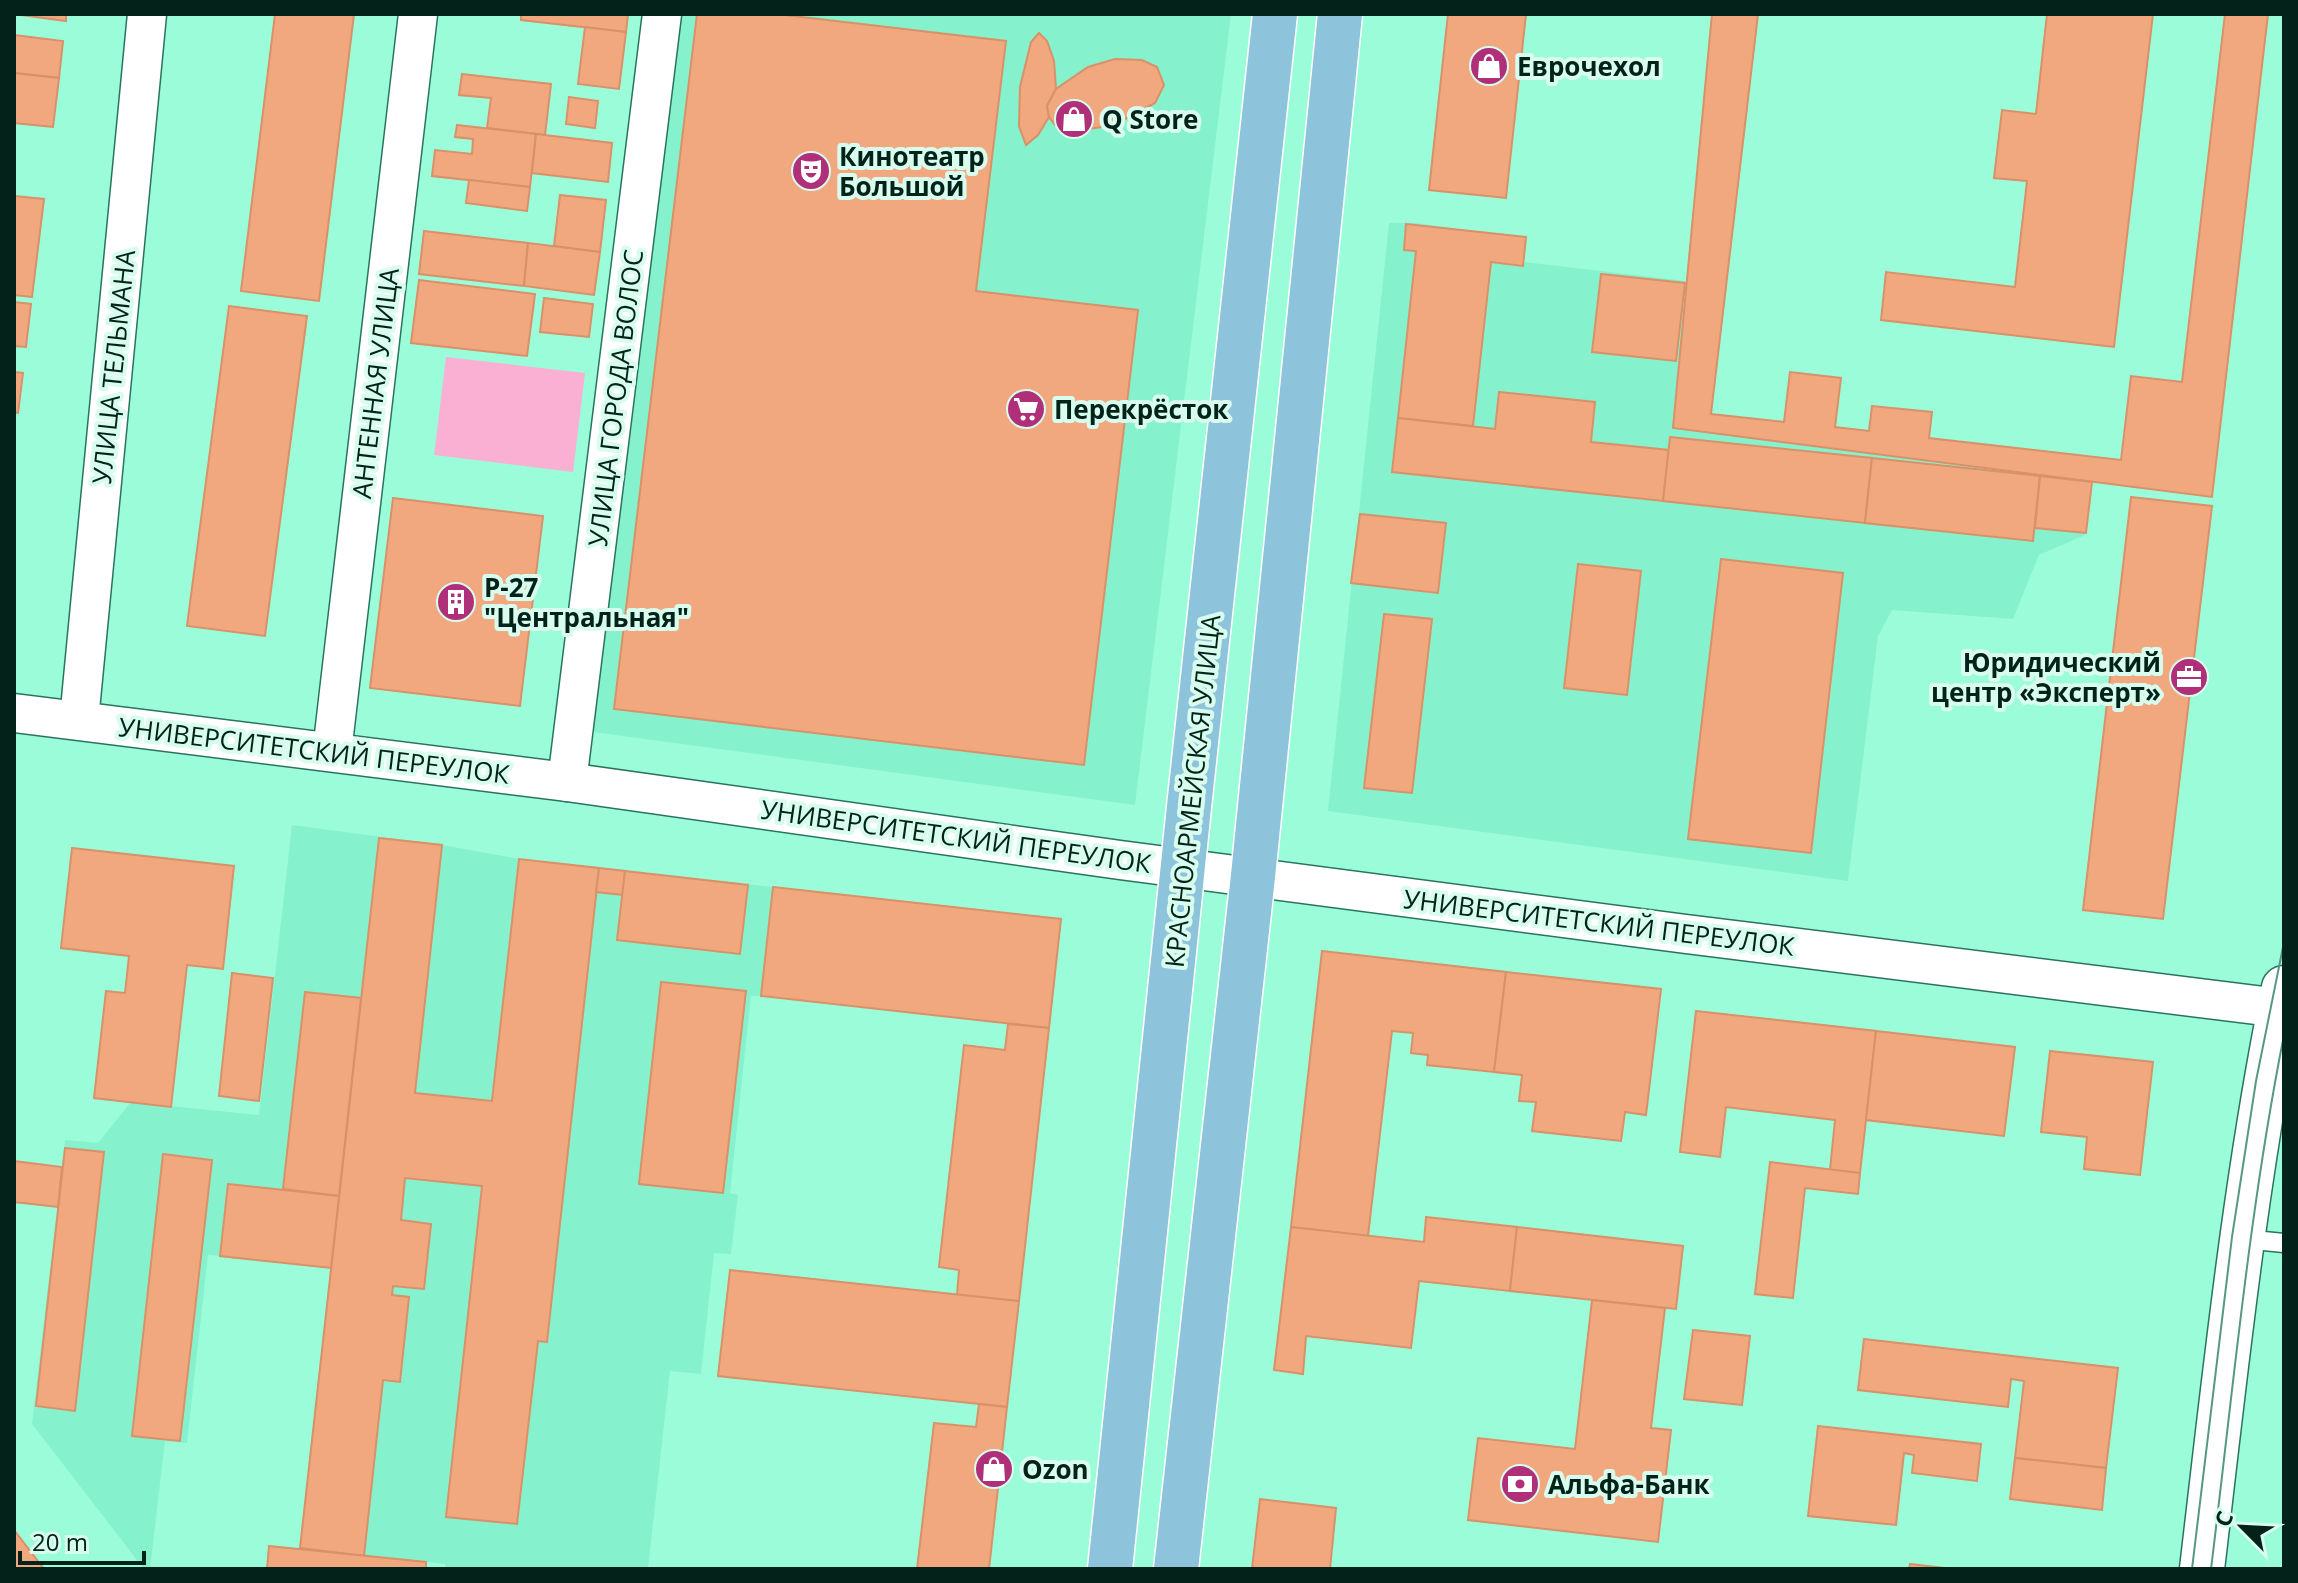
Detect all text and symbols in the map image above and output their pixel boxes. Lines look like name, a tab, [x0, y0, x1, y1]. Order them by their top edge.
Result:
shop icon: Еврочехол	[1468, 45, 1510, 87]
place label: Еврочехол	[1517, 48, 1661, 84]
shop icon: Q Store	[1053, 98, 1095, 140]
place label: Q Store	[1102, 101, 1198, 137]
place label: Кинотеатр Большой	[839, 138, 985, 204]
theatre icon: Кинотеатр Большой	[790, 150, 832, 192]
street label: УЛИЦА ТЕЛЬМАНА	[83, 247, 143, 486]
street label: УЛИЦА ГОРОДА ВОЛОС	[579, 247, 651, 549]
street label: АНТЕННАЯ УЛИЦА	[343, 265, 407, 500]
supermarket icon: Перекрёсток	[1005, 388, 1047, 430]
place label: Перекрёсток	[1054, 391, 1229, 427]
place label: Р-27 "Центральная"	[484, 569, 689, 635]
building icon: Р-27 "Центральная"	[435, 581, 477, 623]
street label: КРАСНОАРМЕЙСКАЯ УЛИЦА	[1156, 612, 1229, 969]
place label: Юридический центр «Эксперт»	[1931, 644, 2161, 710]
office icon: Юридический центр «Эксперт»	[2168, 656, 2210, 698]
street label: УНИВЕРСИТЕТСКИЙ ПЕРЕУЛОК	[117, 708, 512, 792]
street label: УНИВЕРСИТЕТСКИЙ ПЕРЕУЛОК	[759, 791, 1153, 881]
street label: УНИВЕРСИТЕТСКИЙ ПЕРЕУЛОК	[1402, 880, 1797, 964]
shop icon: Ozon	[973, 1448, 1015, 1490]
place label: Ozon	[1022, 1451, 1089, 1487]
bank icon: Альфа-Банк	[1499, 1463, 1541, 1505]
place label: Альфа-Банк	[1548, 1466, 1710, 1502]
north arrow	[2202, 1487, 2282, 1567]
text: С	[2206, 1506, 2239, 1531]
scale bar	[20, 1515, 144, 1565]
text: 20 m	[32, 1525, 88, 1558]

